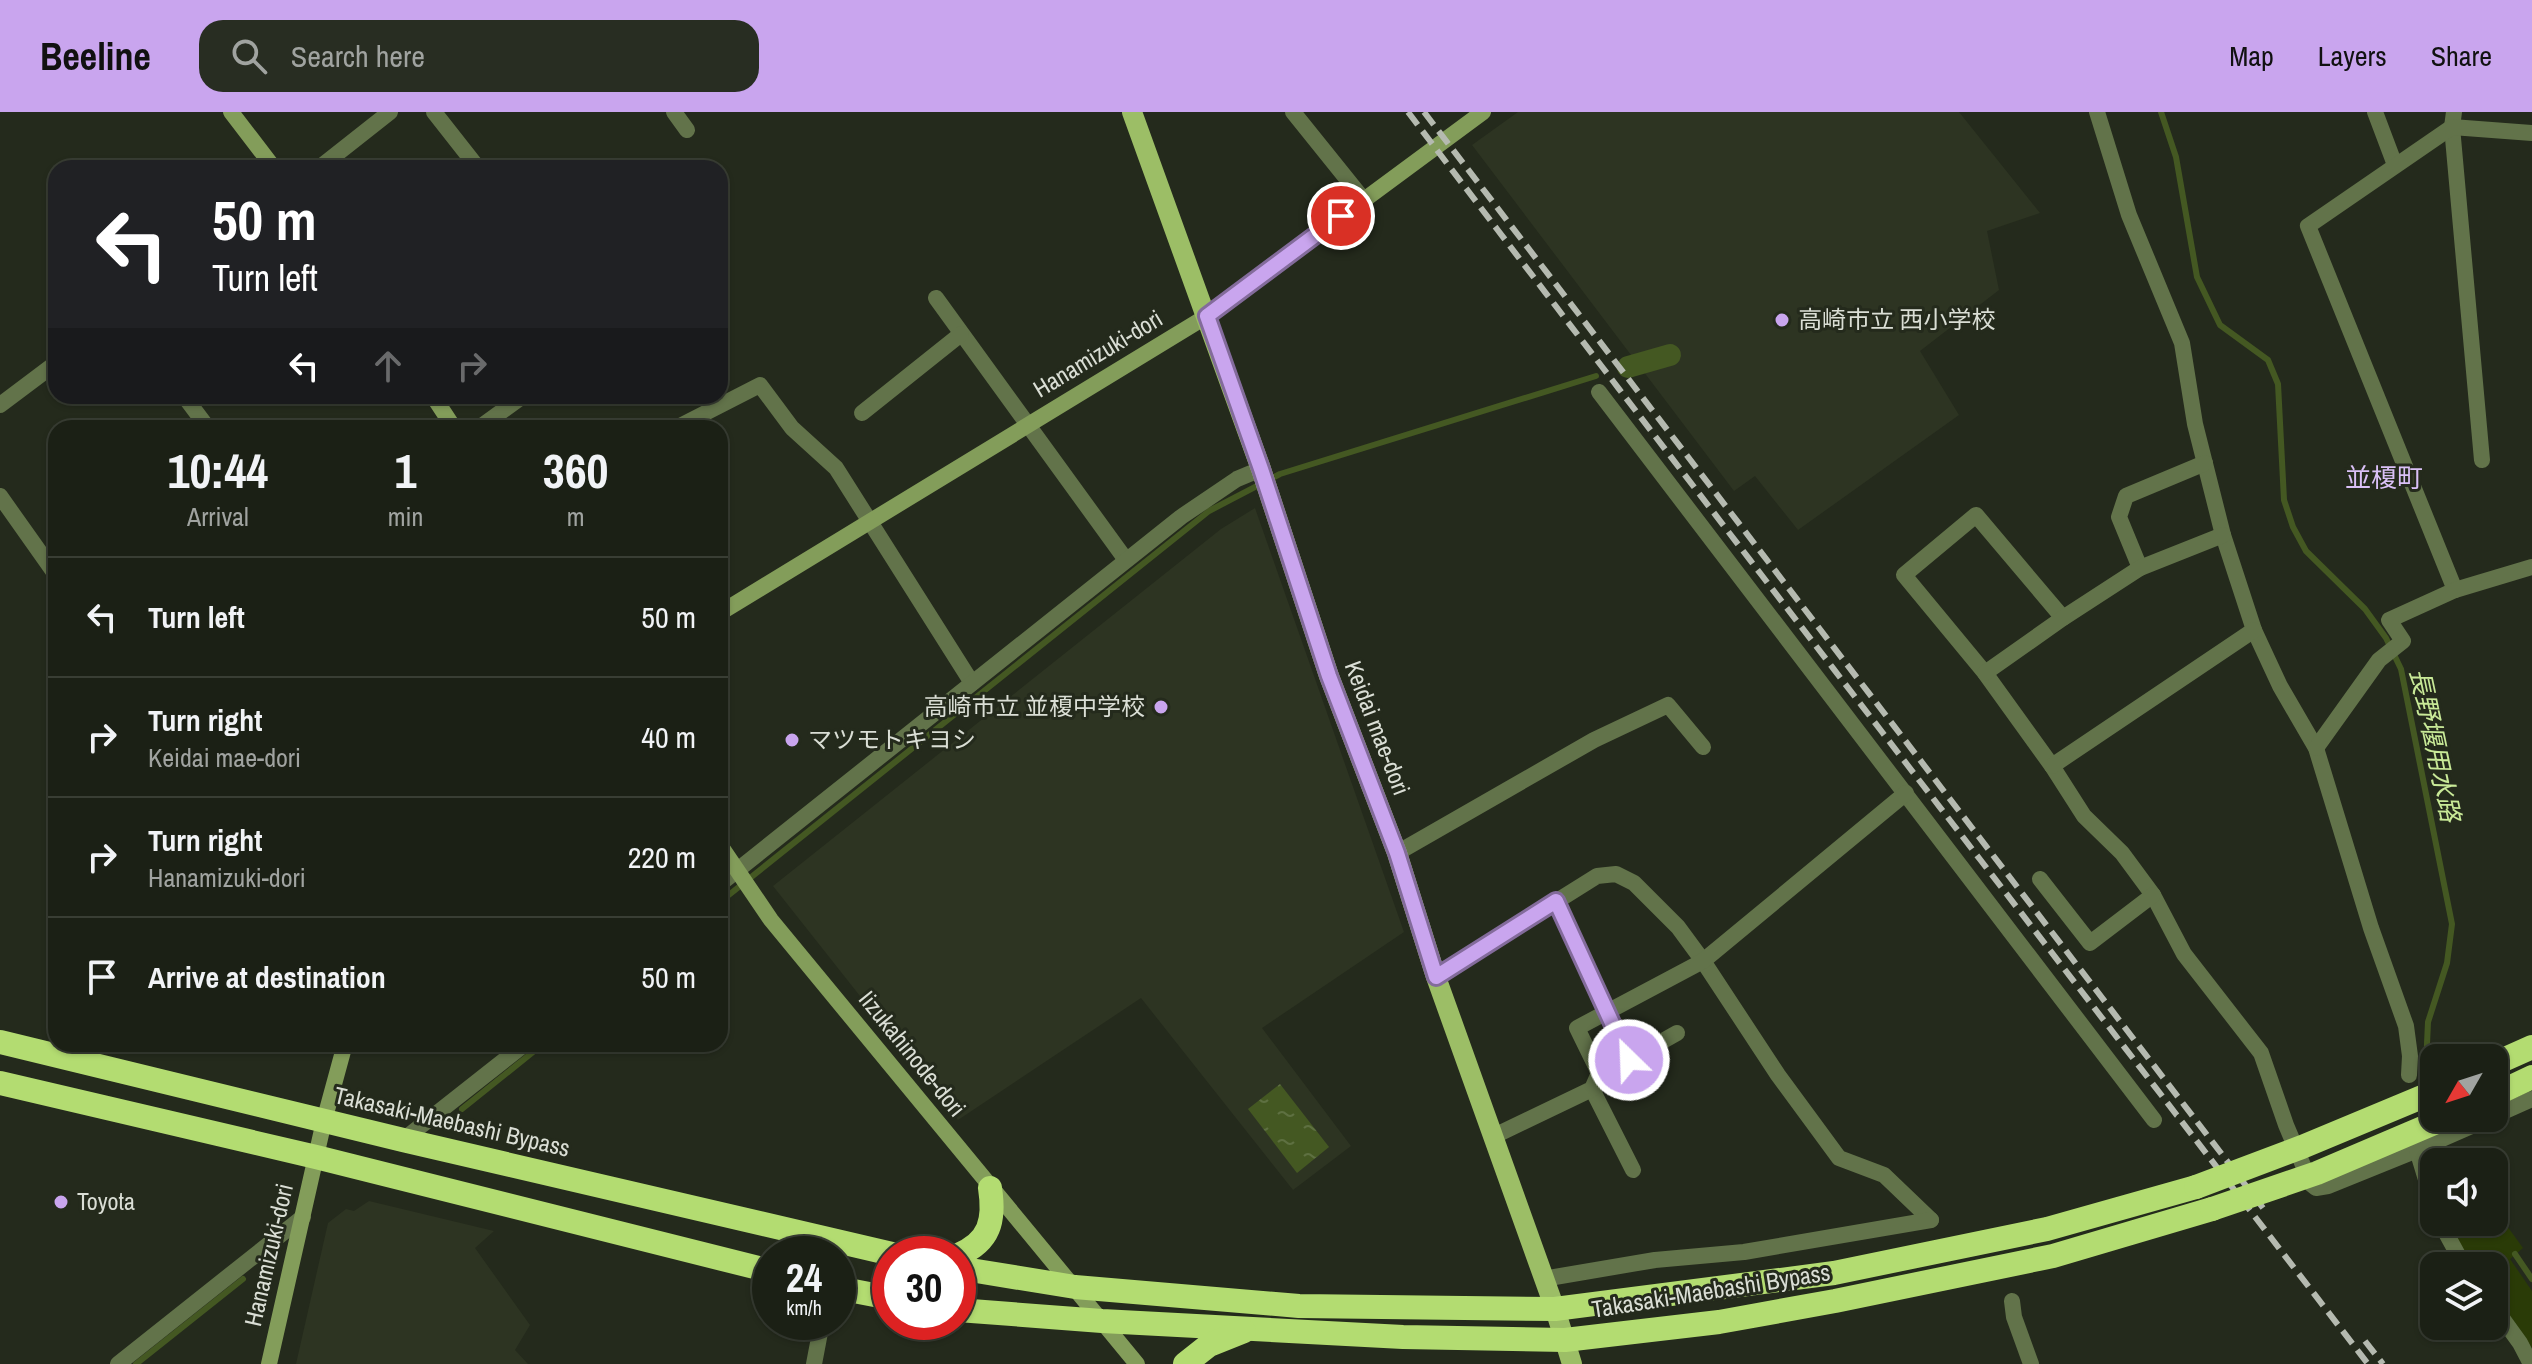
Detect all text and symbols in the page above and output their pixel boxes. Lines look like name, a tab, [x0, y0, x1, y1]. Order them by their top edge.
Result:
search box	[199, 20, 759, 92]
text: Beeline	[40, 31, 151, 82]
icon: search	[227, 34, 271, 78]
text: Search here	[291, 36, 425, 76]
text: Map	[2229, 37, 2274, 75]
text: Layers	[2318, 37, 2387, 75]
text: Share	[2431, 37, 2492, 75]
text: 50 m	[212, 182, 317, 257]
pin	[1307, 182, 1375, 250]
icon: left	[80, 192, 184, 296]
icon: arrive	[1319, 194, 1363, 238]
text: Turn left	[212, 254, 318, 302]
street label: Hanamizuki-dori	[1027, 302, 1168, 404]
place label: 高崎市立 西小学校	[1798, 303, 1995, 335]
marker: 高崎市立 西小学校	[1773, 311, 1791, 329]
icon: left	[282, 344, 326, 388]
icon: ahead	[366, 344, 410, 388]
icon: right	[450, 344, 494, 388]
text: 10:44	[168, 438, 268, 503]
text: 1	[395, 438, 416, 503]
text: 360	[543, 438, 608, 503]
district label: 並榎町	[2345, 460, 2423, 495]
text: Arrival	[187, 499, 249, 534]
text: min	[388, 499, 423, 534]
text: m	[567, 499, 585, 534]
icon: left	[80, 595, 124, 639]
text: Turn left	[148, 597, 245, 637]
text: 50 m	[641, 597, 696, 637]
street label: Keidai mae-dori	[1338, 656, 1418, 799]
water label: 長野堰用水路	[2402, 665, 2469, 827]
place label: 高崎市立 並榎中学校	[924, 690, 1145, 722]
marker: 高崎市立 並榎中学校	[1152, 698, 1170, 716]
text: Turn right	[148, 700, 262, 740]
icon: right	[80, 715, 124, 759]
text: 40 m	[641, 717, 696, 757]
place label: マツモトキヨシ	[808, 723, 976, 755]
marker: マツモトキヨシ	[783, 731, 801, 749]
text: Keidai mae-dori	[148, 740, 301, 775]
text: Turn right	[148, 820, 262, 860]
icon: right	[80, 835, 124, 879]
text: 220 m	[628, 837, 696, 877]
text: Hanamizuki-dori	[148, 860, 306, 895]
icon: arrive	[80, 955, 124, 999]
text: Arrive at destination	[148, 957, 386, 997]
text: 50 m	[641, 957, 696, 997]
street label: Iizukahinode-dori	[852, 984, 973, 1123]
position arrow	[1587, 1018, 1671, 1102]
north arrow	[2420, 1044, 2508, 1132]
map controls	[2420, 1044, 2508, 1340]
street label: Takasaki-Maebashi Bypass	[331, 1078, 573, 1164]
button: sound	[2420, 1148, 2508, 1236]
street label: Hanamizuki-dori	[236, 1180, 300, 1329]
place label: Toyota	[77, 1185, 135, 1217]
marker: Toyota	[52, 1193, 70, 1211]
speed limit sign: 30	[872, 1236, 976, 1340]
text: 24	[786, 1251, 822, 1304]
button: layers	[2420, 1252, 2508, 1340]
street label: Takasaki-Maebashi Bypass	[1589, 1255, 1832, 1325]
text: km/h	[786, 1294, 822, 1321]

